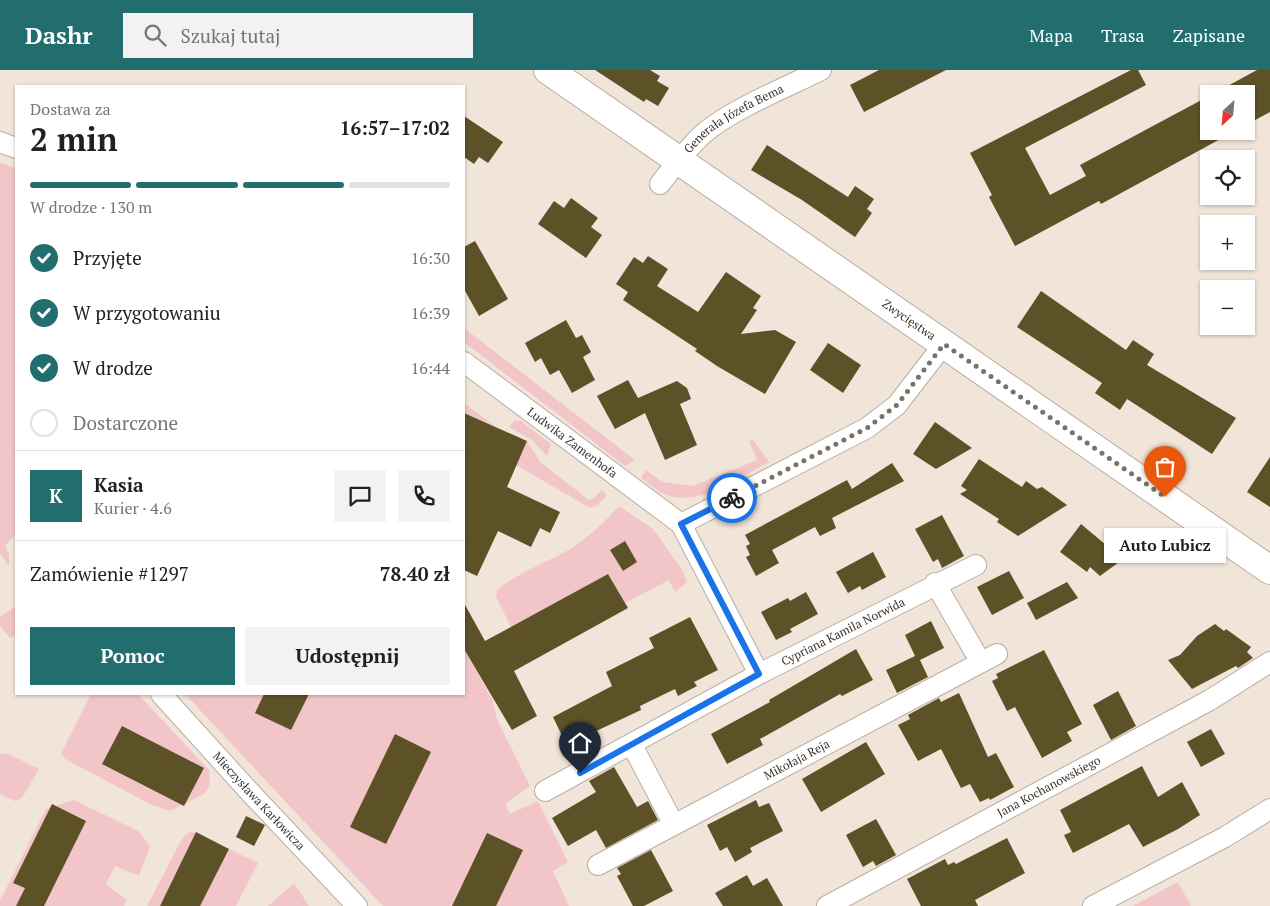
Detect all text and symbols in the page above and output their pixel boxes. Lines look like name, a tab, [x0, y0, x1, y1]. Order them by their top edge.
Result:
search box	[123, 13, 473, 58]
text: Dashr	[25, 19, 93, 51]
icon: search	[141, 21, 169, 49]
text: Szukaj tutaj	[181, 23, 281, 48]
text: Mapa	[1029, 23, 1073, 47]
text: Trasa	[1101, 23, 1145, 47]
text: Zapisane	[1173, 23, 1245, 47]
street label: Generała Józefa Bema	[680, 81, 786, 156]
north arrow	[1200, 85, 1255, 140]
map controls	[1200, 85, 1255, 335]
text: Dostawa za	[30, 98, 111, 120]
text: 16:57–17:02	[340, 115, 450, 140]
text: 2 min	[30, 118, 118, 160]
button: locate	[1200, 150, 1255, 205]
text: W drodze · 130 m	[30, 196, 152, 218]
button: +	[1200, 215, 1255, 270]
icon: check	[30, 244, 58, 272]
text: Przyjęte	[73, 245, 142, 270]
text: 16:30	[411, 247, 450, 269]
button: −	[1200, 280, 1255, 335]
street label: Zwycięstwa	[880, 296, 939, 343]
icon: check	[30, 299, 58, 327]
text: W przygotowaniu	[73, 300, 221, 325]
text: 16:39	[411, 302, 450, 324]
icon: check	[30, 354, 58, 382]
text: W drodze	[73, 355, 153, 380]
text: 16:44	[411, 357, 450, 379]
street label: Ludwika Zamenhofa	[525, 404, 620, 481]
text: Dostarczone	[73, 410, 178, 435]
pin	[1144, 446, 1186, 497]
icon: bag	[1151, 453, 1179, 481]
button: chat	[334, 470, 386, 522]
button: phone	[398, 470, 450, 522]
text: Kasia	[94, 472, 144, 497]
courier	[707, 473, 757, 523]
text: K	[49, 483, 63, 508]
icon: bike	[718, 484, 746, 512]
text: Kurier · 4.6	[94, 497, 172, 519]
callout: Auto Lubicz	[1104, 527, 1226, 562]
text: Auto Lubicz	[1119, 534, 1211, 556]
text: Zamówienie #1297	[30, 561, 189, 586]
text: 78.40 zł	[380, 561, 450, 586]
street label: Cypriana Kamila Norwida	[779, 594, 907, 669]
button: Pomoc	[30, 627, 235, 685]
button: Udostępnij	[245, 627, 450, 685]
pin	[559, 722, 601, 773]
icon: home	[566, 729, 594, 757]
street label: Mikołaja Reja	[761, 736, 832, 783]
street label: Mieczysława Karłowicza	[210, 748, 308, 853]
street label: Jana Kochanowskiego	[994, 752, 1103, 820]

